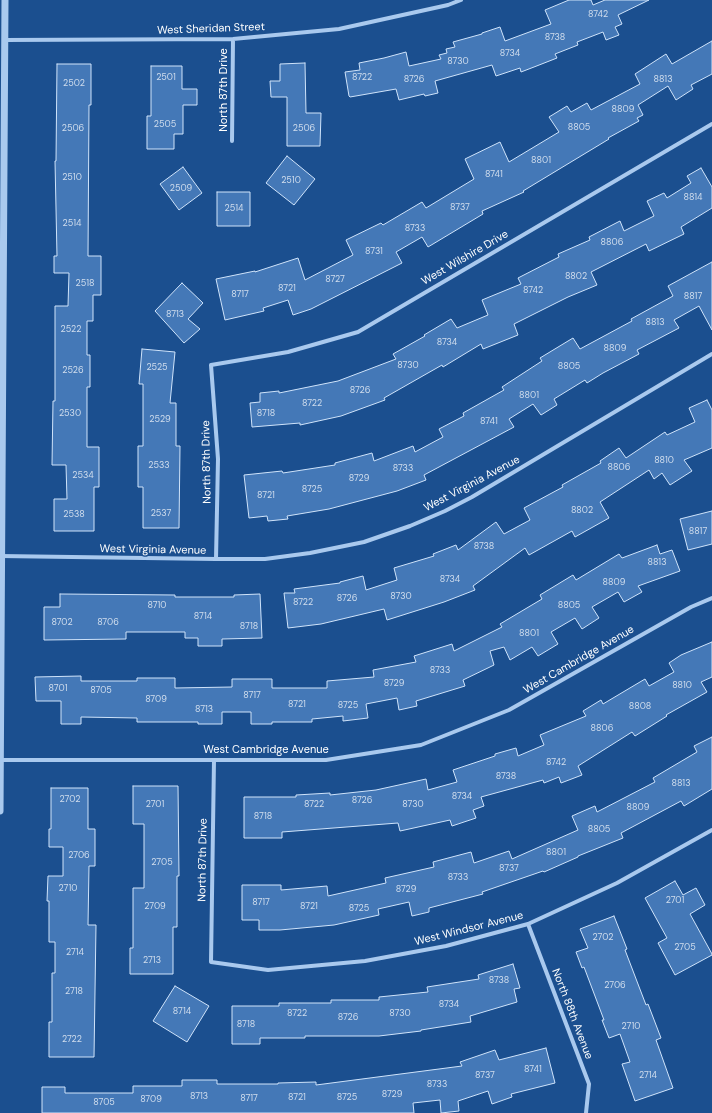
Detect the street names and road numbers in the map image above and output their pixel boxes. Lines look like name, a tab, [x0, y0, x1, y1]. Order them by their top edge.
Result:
street label: West Sheridan Street	[157, 21, 265, 37]
street label: North 87th Drive	[217, 48, 231, 132]
street label: West Wilshire Drive	[419, 228, 511, 288]
street label: North 87th Drive	[200, 420, 214, 504]
street label: West Virginia Avenue	[422, 453, 522, 515]
street label: West Virginia Avenue	[99, 542, 207, 558]
street label: West Cambridge Avenue	[521, 623, 637, 697]
street label: West Cambridge Avenue	[203, 743, 329, 757]
street label: North 87th Drive	[196, 818, 210, 902]
street label: West Windsor Avenue	[413, 909, 525, 949]
street label: North 88th Avenue	[549, 967, 595, 1061]

